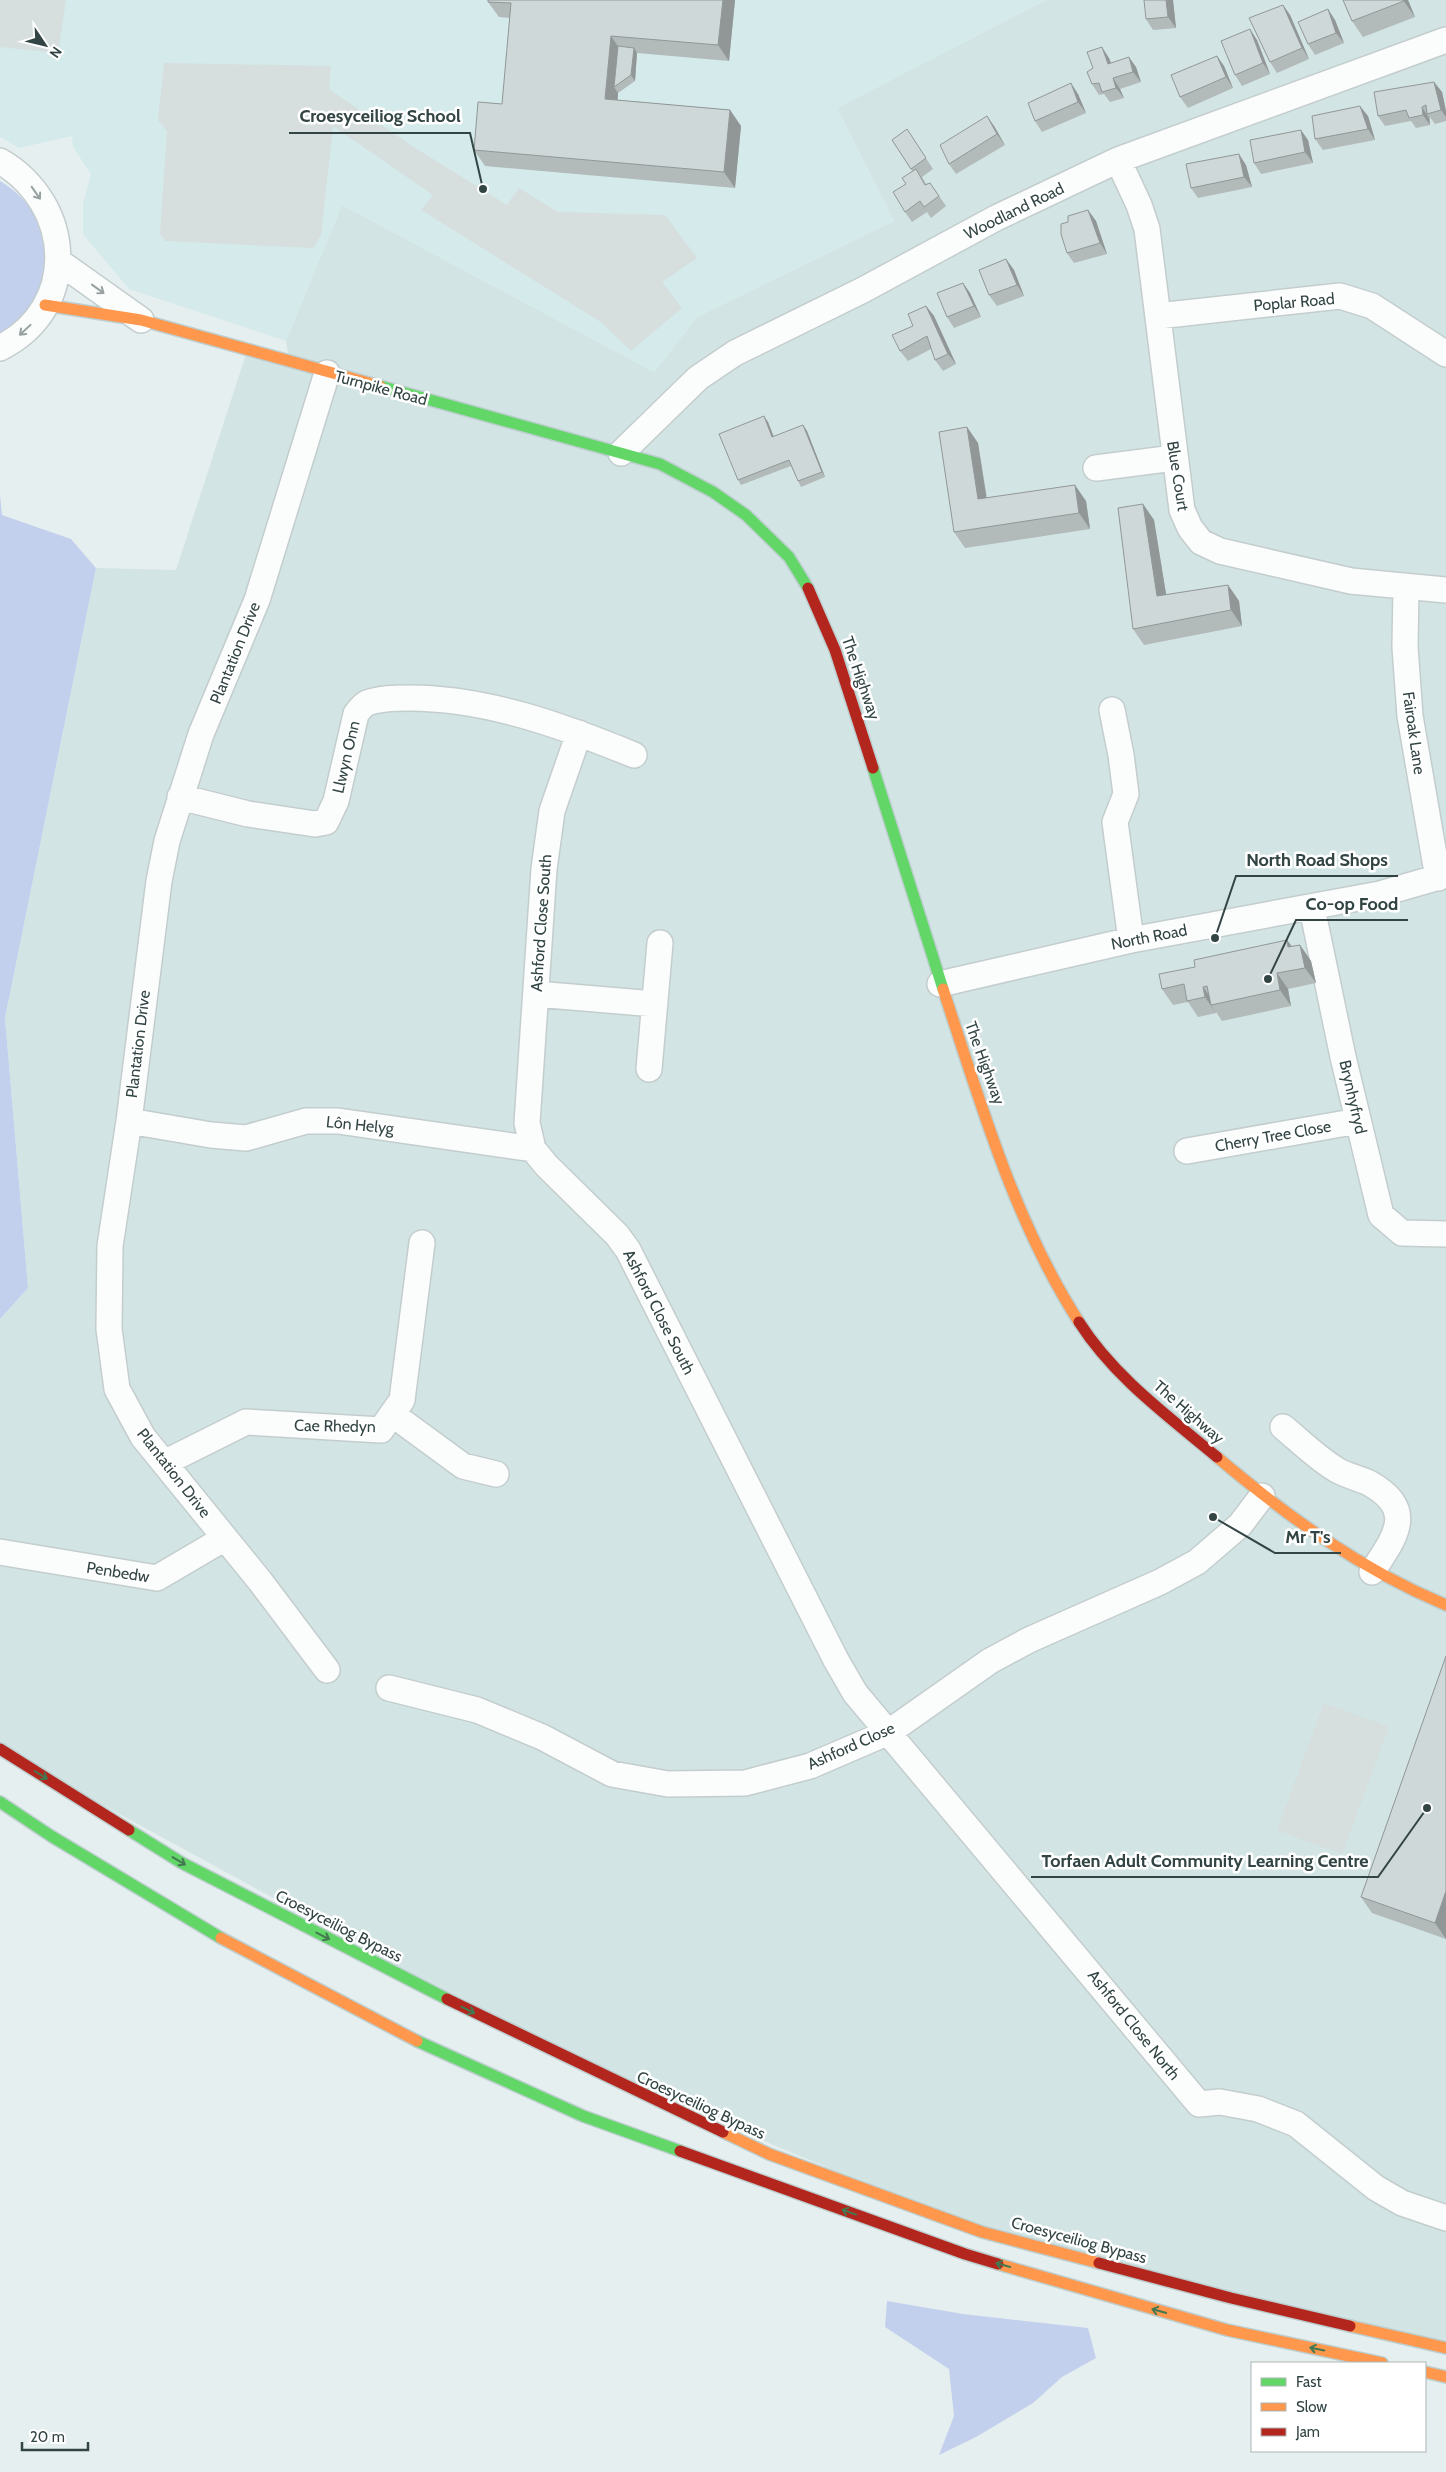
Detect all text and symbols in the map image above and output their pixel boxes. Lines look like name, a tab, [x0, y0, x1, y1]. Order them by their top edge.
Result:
north arrow	[20, 20, 70, 70]
text: N	[45, 43, 66, 62]
callout: Croesyceiliog School	[289, 100, 470, 133]
text: Croesyceiliog School	[299, 105, 461, 127]
street label: Woodland Road	[961, 179, 1067, 243]
one-way arrow	[31, 186, 41, 200]
one-way arrow	[91, 284, 105, 294]
street label: Poplar Road	[1253, 289, 1335, 315]
one-way arrow	[19, 324, 32, 336]
street label: Turnpike Road	[333, 367, 429, 409]
street label: Blue Court	[1163, 440, 1193, 513]
street label: Plantation Drive	[206, 599, 264, 707]
street label: The Highway	[838, 634, 884, 722]
street label: Fairoak Lane	[1399, 690, 1429, 776]
street label: Llwyn Onn	[328, 719, 364, 795]
callout: North Road Shops	[1236, 843, 1398, 876]
text: North Road Shops	[1246, 849, 1388, 871]
street label: Ashford Close South	[527, 854, 555, 992]
callout: Co-op Food	[1296, 887, 1408, 920]
text: Co-op Food	[1306, 893, 1398, 915]
street label: North Road	[1109, 920, 1189, 954]
street label: Plantation Drive	[122, 989, 154, 1099]
street label: The Highway	[961, 1019, 1009, 1107]
street label: Brynhyfryd	[1335, 1058, 1371, 1136]
street label: Lôn Helyg	[325, 1112, 396, 1138]
street label: Cherry Tree Close	[1213, 1116, 1333, 1156]
street label: Ashford Close South	[619, 1246, 699, 1378]
street label: The Highway	[1150, 1376, 1228, 1448]
street label: Cae Rhedyn	[294, 1416, 376, 1436]
street label: Plantation Drive	[133, 1424, 215, 1522]
callout: Mr T's	[1275, 1520, 1341, 1553]
text: Mr T's	[1285, 1526, 1331, 1548]
street label: Penbedw	[85, 1558, 151, 1586]
street label: Ashford Close	[804, 1718, 898, 1774]
one-way arrow	[34, 1770, 48, 1780]
callout: Torfaen Adult Community Learning Centre	[1031, 1844, 1378, 1877]
text: Torfaen Adult Community Learning Centre	[1041, 1850, 1369, 1872]
one-way arrow	[172, 1856, 186, 1866]
street label: Croesyceiliog Bypass	[273, 1886, 406, 1966]
one-way arrow	[315, 1932, 330, 1941]
street label: Ashford Close North	[1084, 1966, 1184, 2084]
one-way arrow	[460, 2006, 475, 2015]
street label: Croesyceiliog Bypass	[634, 2067, 769, 2143]
one-way arrow	[842, 2207, 858, 2217]
street label: Croesyceiliog Bypass	[1009, 2213, 1149, 2267]
one-way arrow	[996, 2259, 1012, 2269]
one-way arrow	[1152, 2305, 1168, 2315]
one-way arrow	[1309, 2344, 1325, 2354]
legend	[1251, 2362, 1426, 2452]
text: Fast	[1296, 2373, 1321, 2391]
text: Slow	[1296, 2398, 1327, 2416]
scale bar	[22, 2420, 89, 2452]
text: Jam	[1295, 2423, 1320, 2441]
text: 20 m	[30, 2428, 65, 2446]

